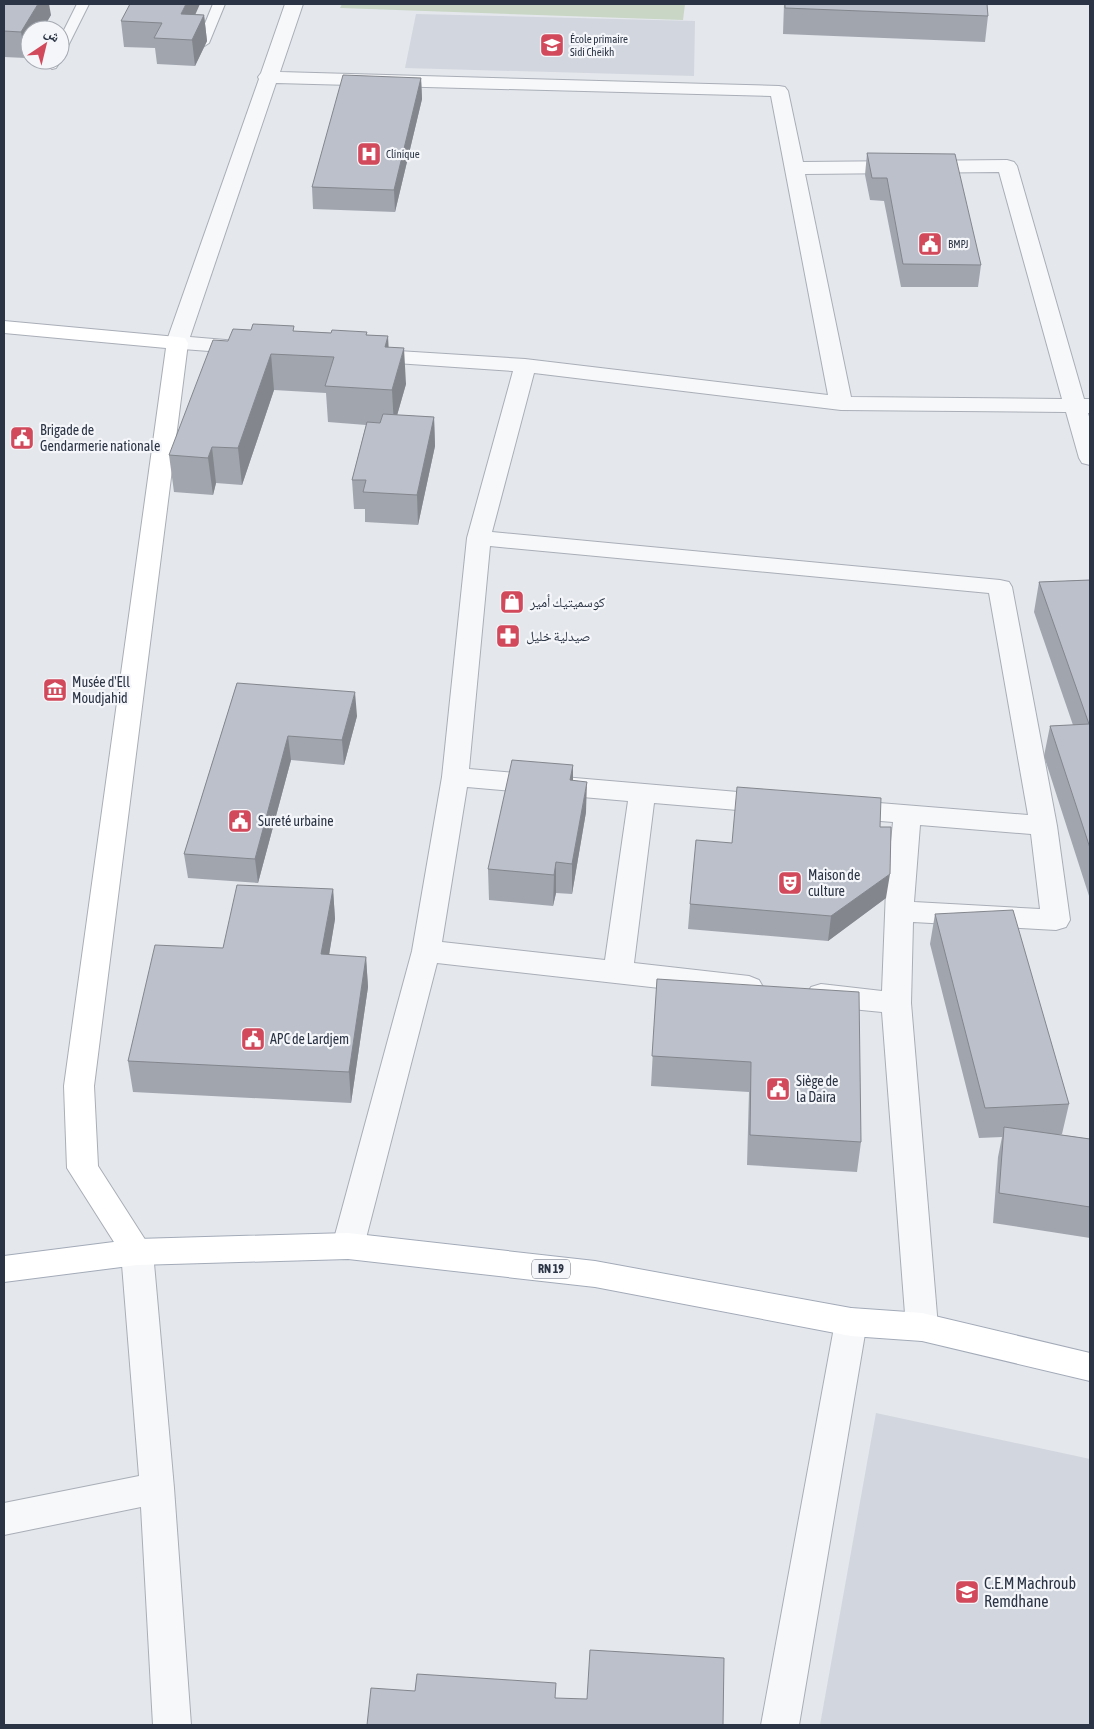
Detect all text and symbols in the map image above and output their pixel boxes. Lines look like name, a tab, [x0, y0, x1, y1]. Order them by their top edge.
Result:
north arrow	[20, 20, 70, 70]
text: ش	[41, 24, 63, 46]
school or university icon: École primaire Sidi Cheikh	[539, 32, 565, 58]
place label: École primaire Sidi Cheikh	[570, 33, 628, 58]
hospital icon: Clinique	[356, 141, 382, 167]
place label: Clinique	[386, 148, 420, 160]
public building icon: BMPJ	[917, 231, 943, 257]
place label: BMPJ	[948, 238, 969, 250]
place label: Brigade de Gendarmerie nationale	[40, 422, 160, 454]
public building icon: Brigade de Gendarmerie nationale	[9, 425, 35, 451]
shop icon: كوسميتيك أمير	[499, 589, 525, 615]
place label: كوسميتيك أمير	[529, 594, 605, 611]
pharmacy icon: صيدلية خليل	[495, 623, 521, 649]
place label: صيدلية خليل	[526, 628, 591, 645]
place label: Musée d'Ell Moudjahid	[72, 674, 130, 706]
museum icon: Musée d'Ell Moudjahid	[42, 677, 68, 703]
public building icon: Sureté urbaine	[227, 808, 253, 834]
place label: Sureté urbaine	[258, 813, 334, 829]
place label: Maison de culture	[808, 867, 860, 899]
theatre icon: Maison de culture	[777, 870, 803, 896]
public building icon: APC de Lardjem	[240, 1026, 266, 1052]
place label: APC de Lardjem	[270, 1031, 349, 1047]
place label: Siège de la Daira	[796, 1073, 838, 1105]
public building icon: Siège de la Daira	[765, 1076, 791, 1102]
road number: RN 19	[532, 1260, 570, 1278]
place label: C.E.M Machroub Remdhane	[984, 1574, 1076, 1610]
school or university icon: C.E.M Machroub Remdhane	[954, 1579, 980, 1605]

